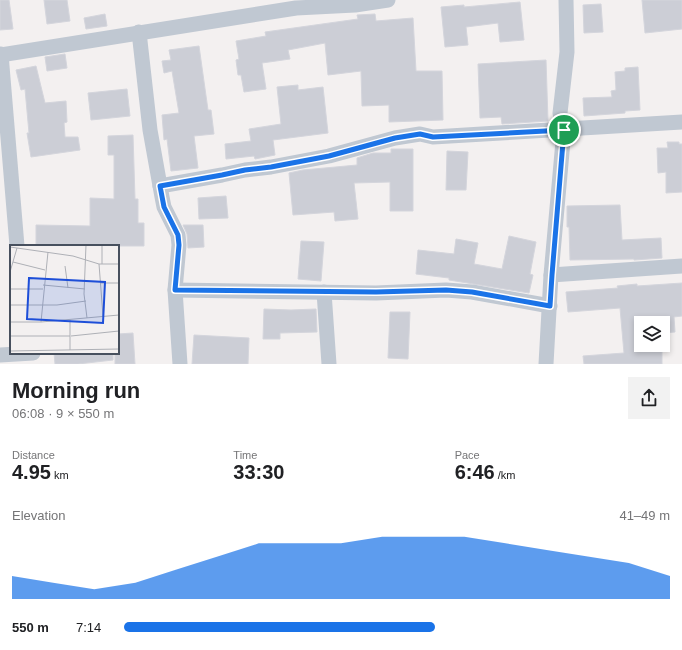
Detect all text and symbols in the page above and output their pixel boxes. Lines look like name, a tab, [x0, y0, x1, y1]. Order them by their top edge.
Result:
pin	[547, 113, 581, 147]
icon: arrive	[553, 119, 575, 141]
inset map	[10, 245, 119, 354]
map controls	[634, 316, 670, 352]
button: layers	[634, 316, 670, 352]
button: share	[628, 377, 670, 419]
text: Morning run	[12, 378, 140, 403]
text: 06:08 · 9 × 550 m	[12, 406, 114, 421]
text: Distance	[12, 449, 55, 461]
text: Time	[233, 449, 257, 461]
text: Pace	[455, 449, 480, 461]
text: 4.95	[12, 461, 51, 483]
text: 33:30	[233, 461, 284, 483]
text: 6:46	[455, 461, 495, 483]
text: km	[51, 469, 69, 481]
text: /km	[495, 469, 515, 481]
text: Elevation	[12, 508, 65, 523]
text: 41–49 m	[619, 508, 670, 523]
text: 550 m	[12, 620, 49, 635]
text: 7:14	[76, 620, 101, 635]

